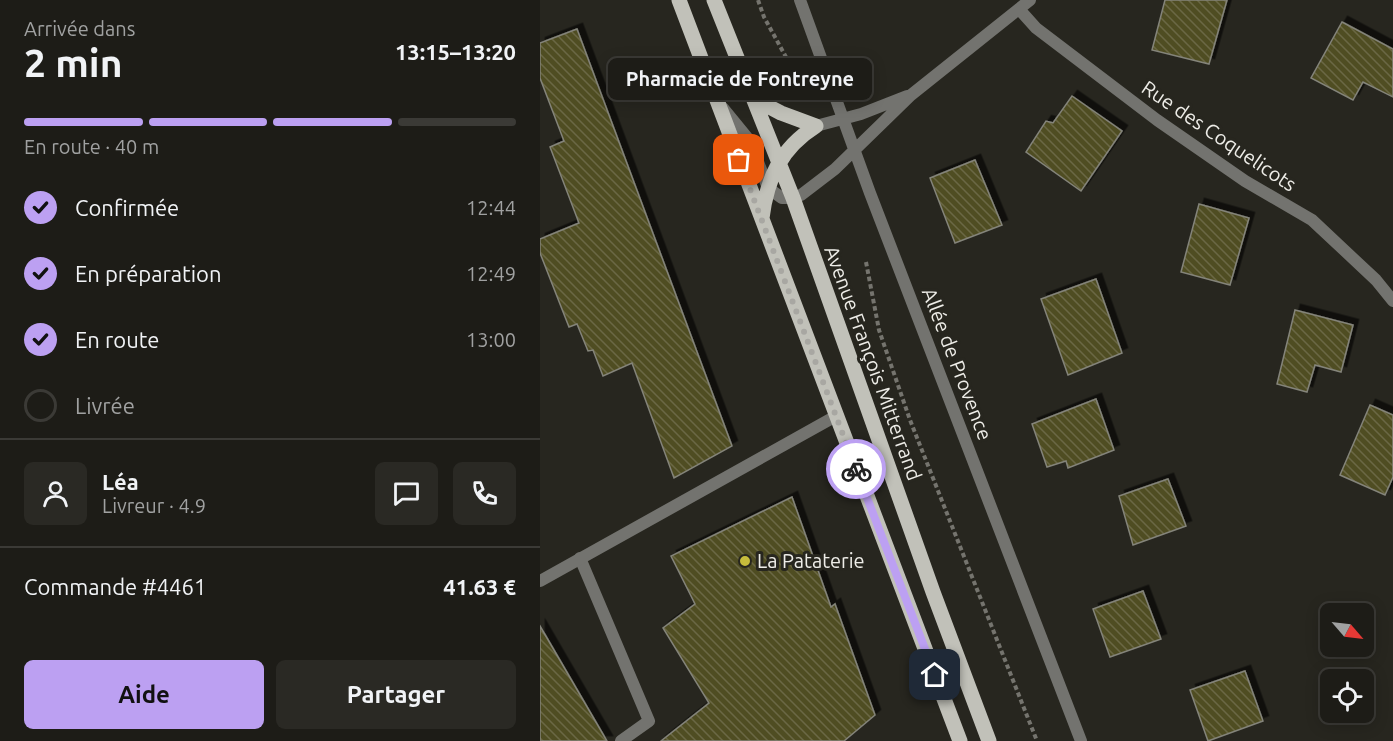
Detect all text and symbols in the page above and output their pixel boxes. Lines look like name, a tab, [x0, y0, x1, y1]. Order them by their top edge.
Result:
text: Arrivée dans	[24, 17, 135, 40]
text: 13:15–13:20	[395, 39, 516, 64]
text: 2 min	[24, 41, 123, 84]
callout: Pharmacie de Fontreyne	[607, 58, 871, 100]
text: Pharmacie de Fontreyne	[626, 67, 854, 90]
street label: Rue des Coquelicots	[1138, 75, 1301, 196]
pin	[713, 134, 764, 185]
text: En route · 40 m	[24, 135, 159, 158]
icon: bag	[722, 143, 755, 176]
icon: check	[24, 191, 57, 224]
text: Confirmée	[75, 195, 179, 220]
text: 12:44	[466, 196, 516, 219]
street label: Avenue François Mitterrand	[820, 242, 927, 483]
icon: check	[24, 257, 57, 290]
text: En préparation	[75, 261, 222, 286]
text: 12:49	[466, 262, 516, 285]
street label: Allée de Provence	[918, 284, 997, 443]
icon: check	[24, 323, 57, 356]
text: En route	[75, 327, 159, 352]
text: 13:00	[466, 328, 516, 351]
text: Livrée	[75, 393, 135, 418]
courier	[826, 439, 886, 499]
icon: bike	[840, 453, 873, 486]
button: person	[24, 462, 87, 525]
button: chat	[375, 462, 438, 525]
button: phone	[453, 462, 516, 525]
text: Léa	[102, 469, 139, 494]
text: Livreur · 4.9	[102, 494, 206, 517]
place label: La Pataterie	[757, 549, 865, 572]
marker: La Pataterie	[738, 554, 752, 568]
text: Commande #4461	[24, 574, 206, 599]
text: 41.63 €	[443, 574, 516, 599]
north arrow	[1320, 603, 1374, 657]
map controls	[1320, 603, 1374, 723]
pin	[909, 649, 960, 700]
icon: home	[918, 658, 951, 691]
button: Aide	[24, 660, 264, 729]
button: Partager	[276, 660, 516, 729]
button: locate	[1320, 669, 1374, 723]

